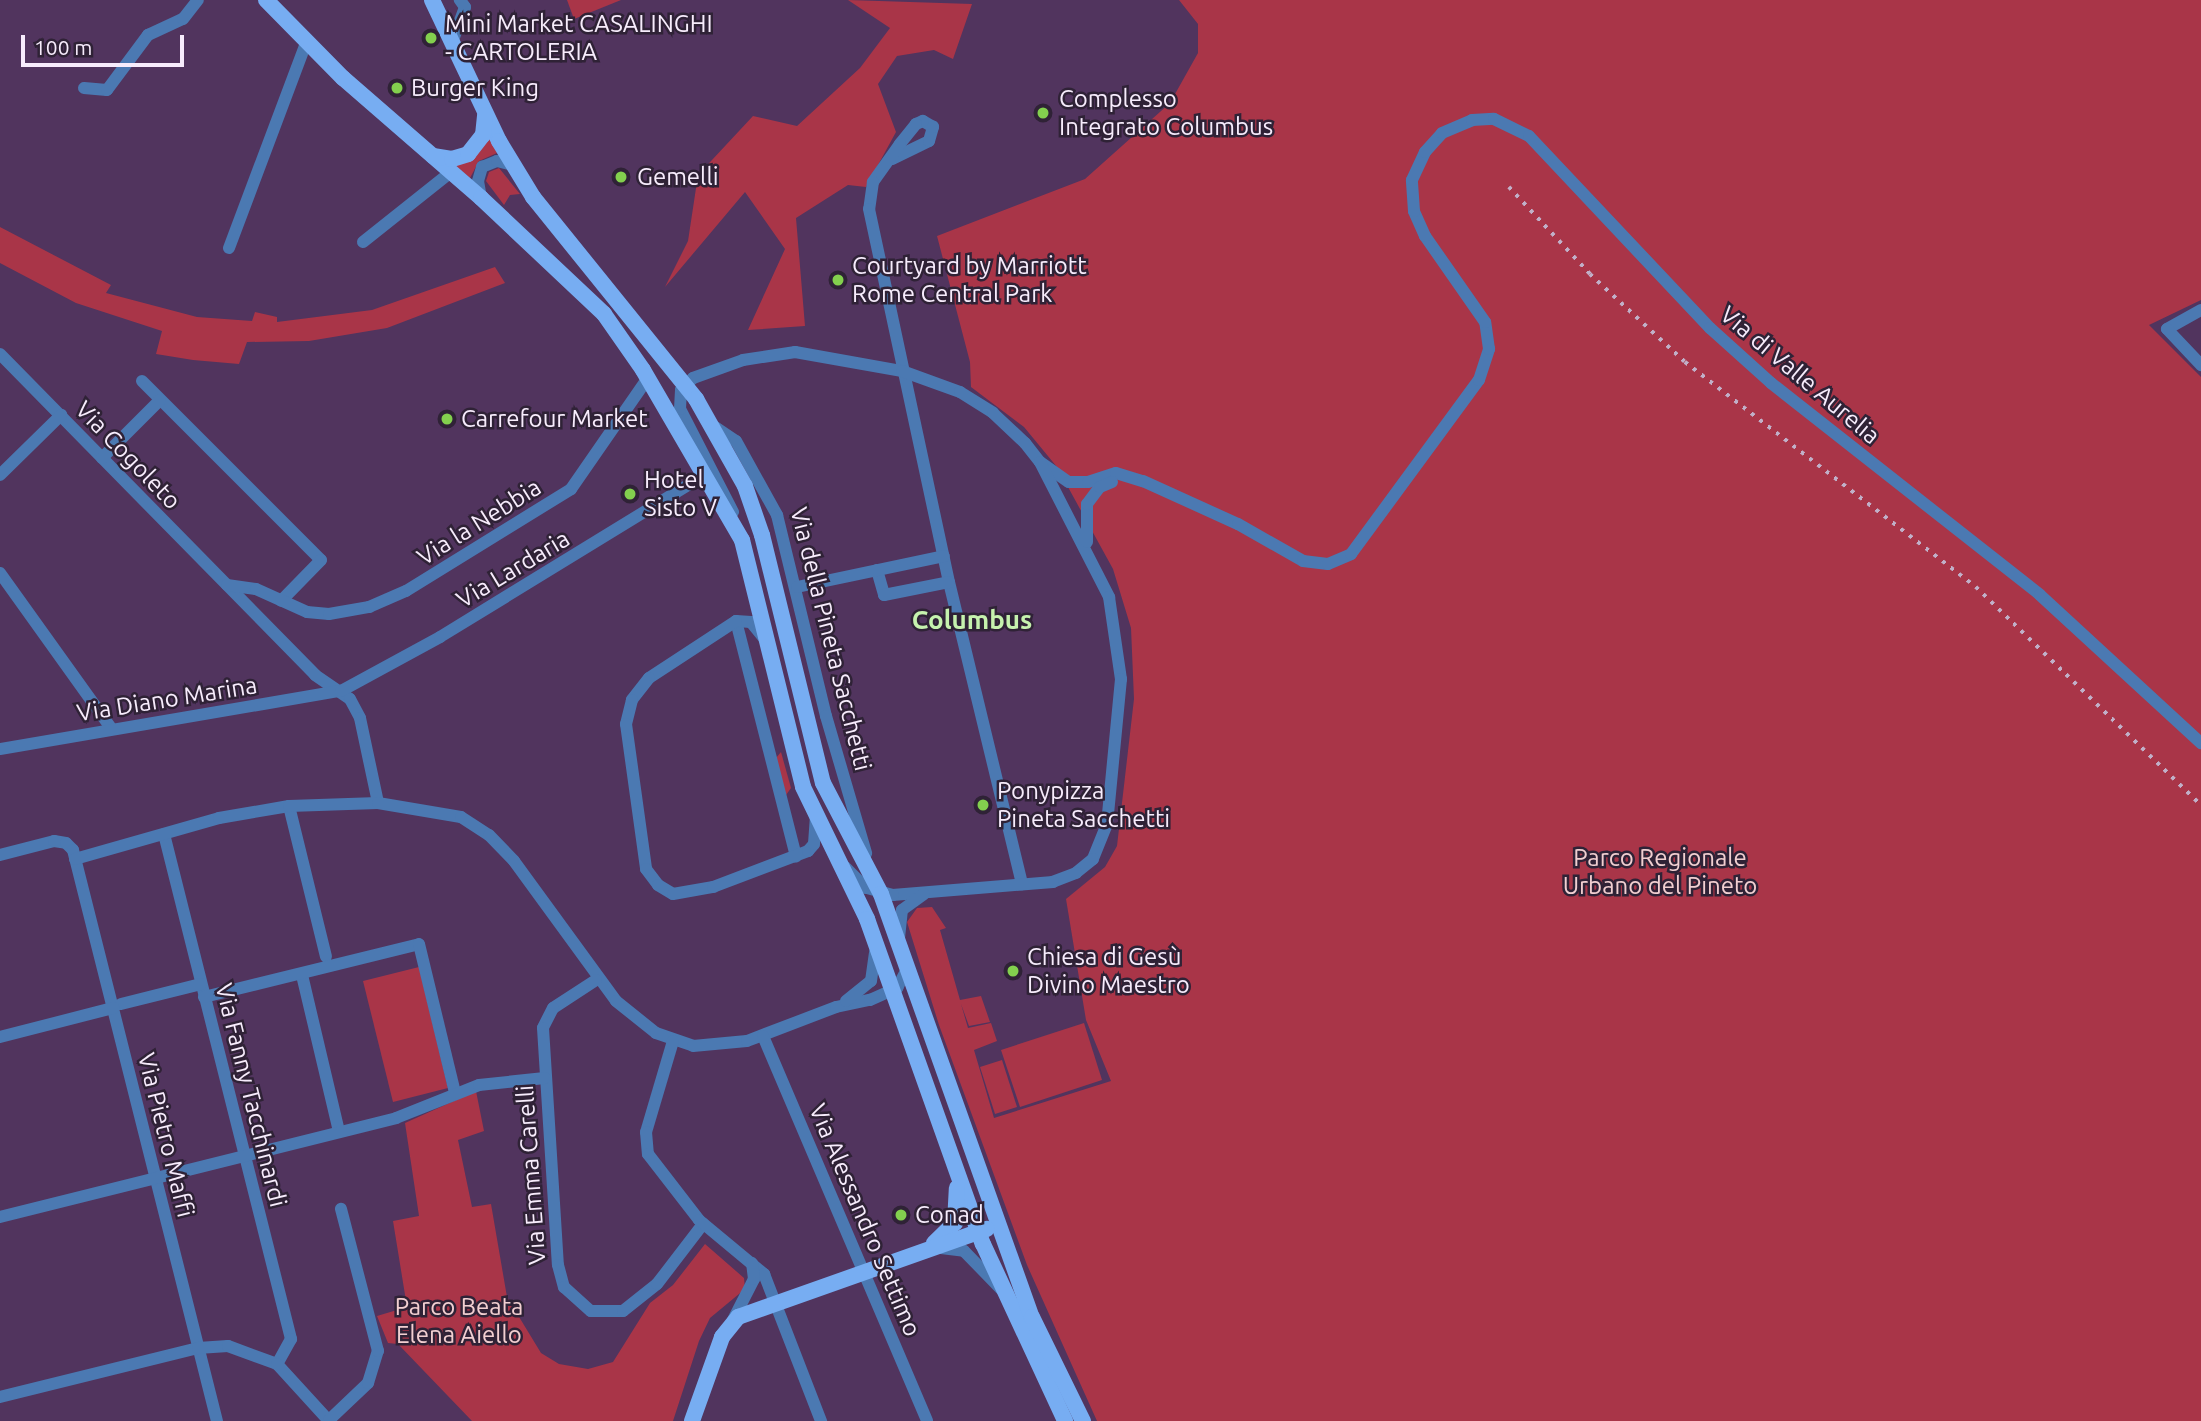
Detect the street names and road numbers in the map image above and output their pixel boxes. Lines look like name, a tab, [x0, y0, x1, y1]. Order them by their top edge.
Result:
street label: Via di Valle Aurelia	[1714, 300, 1886, 450]
street label: Via Cogoleto	[69, 395, 187, 515]
street label: Via la Nebbia	[412, 473, 546, 571]
street label: Via della Pineta Sacchetti	[784, 504, 878, 774]
street label: Via Lardaria	[451, 524, 575, 614]
street label: Via Diano Marina	[75, 671, 259, 727]
street label: Via Fanny Tacchinardi	[209, 980, 293, 1210]
street label: Via Pietro Maffi	[132, 1050, 200, 1220]
street label: Via Emma Carelli	[510, 1084, 552, 1266]
street label: Via Alessandro Settimo	[803, 1099, 927, 1341]

